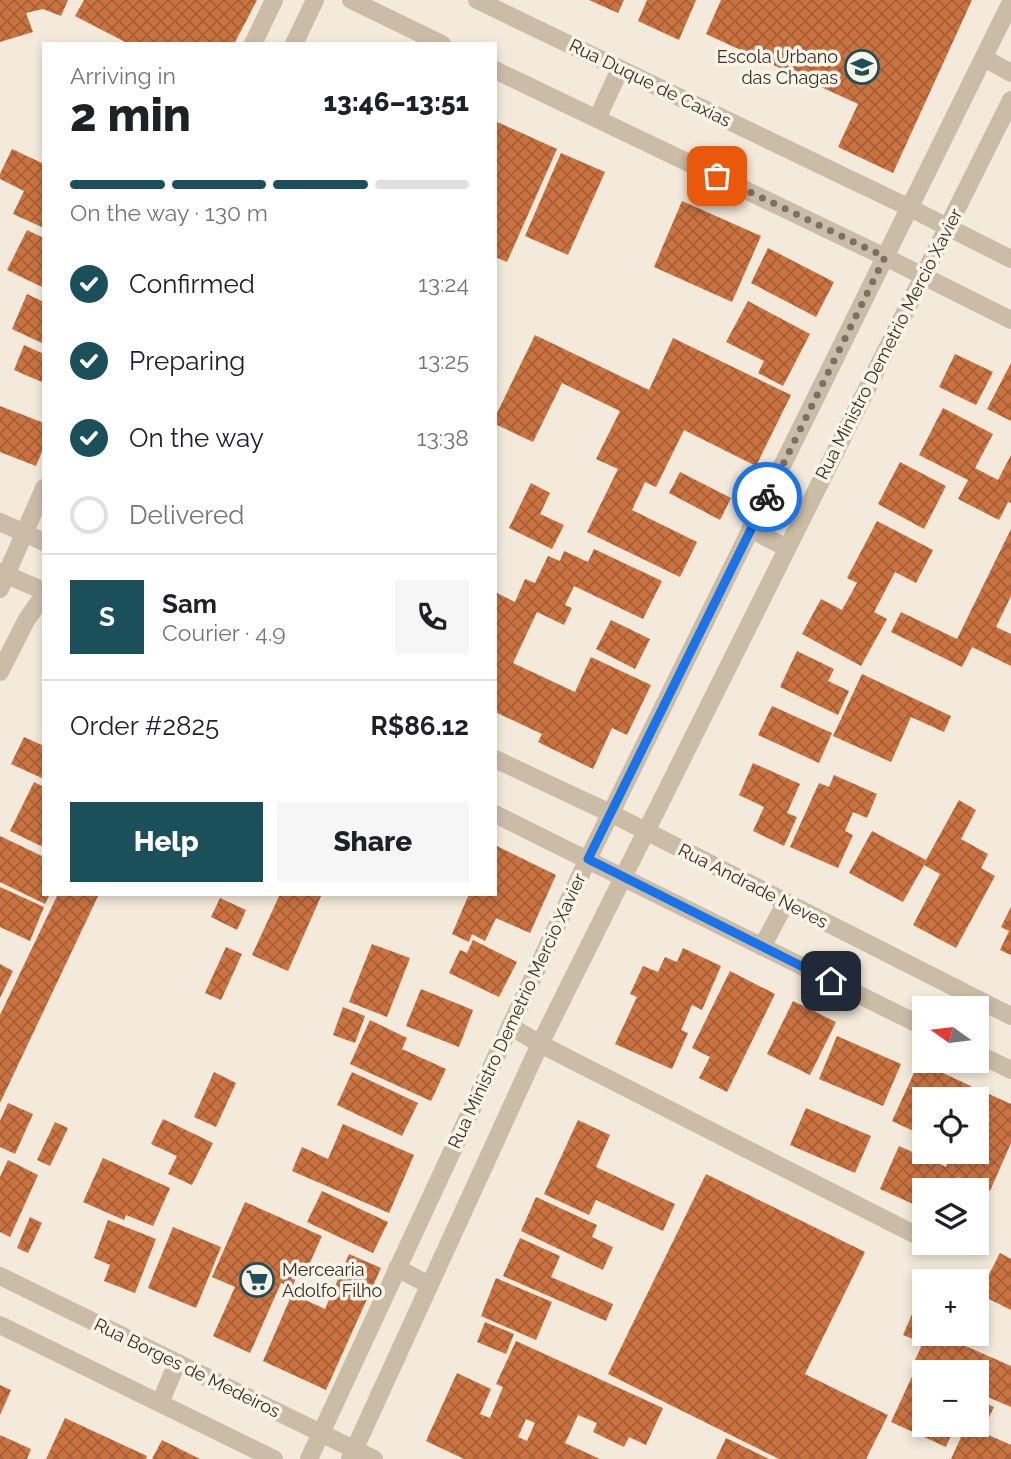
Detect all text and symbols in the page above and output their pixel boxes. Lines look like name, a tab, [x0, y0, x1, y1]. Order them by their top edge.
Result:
street label: Rua Duque de Caxias	[566, 34, 735, 131]
place label: Escola Urbano das Chagas	[717, 46, 838, 88]
school or university icon: Escola Urbano das Chagas	[843, 48, 881, 86]
text: Arriving in	[70, 62, 176, 89]
text: 13:46–13:51	[323, 87, 469, 117]
text: 2 min	[70, 88, 191, 142]
pin	[687, 146, 747, 206]
icon: bag	[698, 157, 736, 195]
text: On the way · 130 m	[70, 199, 268, 226]
street label: Rua Ministro Demetrio Mercio Xavier	[811, 204, 967, 483]
icon: check	[70, 265, 108, 303]
text: Confirmed	[129, 269, 255, 299]
text: 13:24	[418, 270, 469, 297]
icon: check	[70, 342, 108, 380]
text: Preparing	[129, 346, 245, 376]
text: 13:25	[418, 347, 469, 374]
icon: check	[70, 419, 108, 457]
text: On the way	[129, 423, 264, 453]
text: 13:38	[417, 424, 469, 451]
courier	[732, 462, 802, 532]
icon: bike	[748, 478, 786, 516]
text: Delivered	[129, 500, 244, 530]
button: phone	[395, 580, 469, 654]
text: Sam	[162, 589, 217, 619]
text: S	[99, 602, 115, 632]
text: Courier · 4.9	[162, 619, 286, 646]
text: Order #2825	[70, 711, 219, 741]
text: R$86.12	[370, 711, 469, 741]
button: Help	[70, 802, 263, 882]
button: Share	[277, 802, 469, 882]
street label: Rua Andrade Neves	[675, 839, 832, 933]
street label: Rua Ministro Demetrio Mercio Xavier	[443, 869, 590, 1152]
pin	[801, 951, 861, 1011]
icon: home	[812, 962, 850, 1000]
north arrow	[912, 996, 989, 1073]
map controls	[912, 996, 989, 1437]
button: locate	[912, 1087, 989, 1164]
button: layers	[912, 1178, 989, 1255]
place label: Mercearia Adolfo Filho	[282, 1259, 383, 1301]
supermarket icon: Mercearia Adolfo Filho	[238, 1261, 276, 1299]
button: +	[912, 1269, 989, 1346]
street label: Rua Borges de Medeiros	[91, 1313, 284, 1422]
button: −	[912, 1360, 989, 1437]

